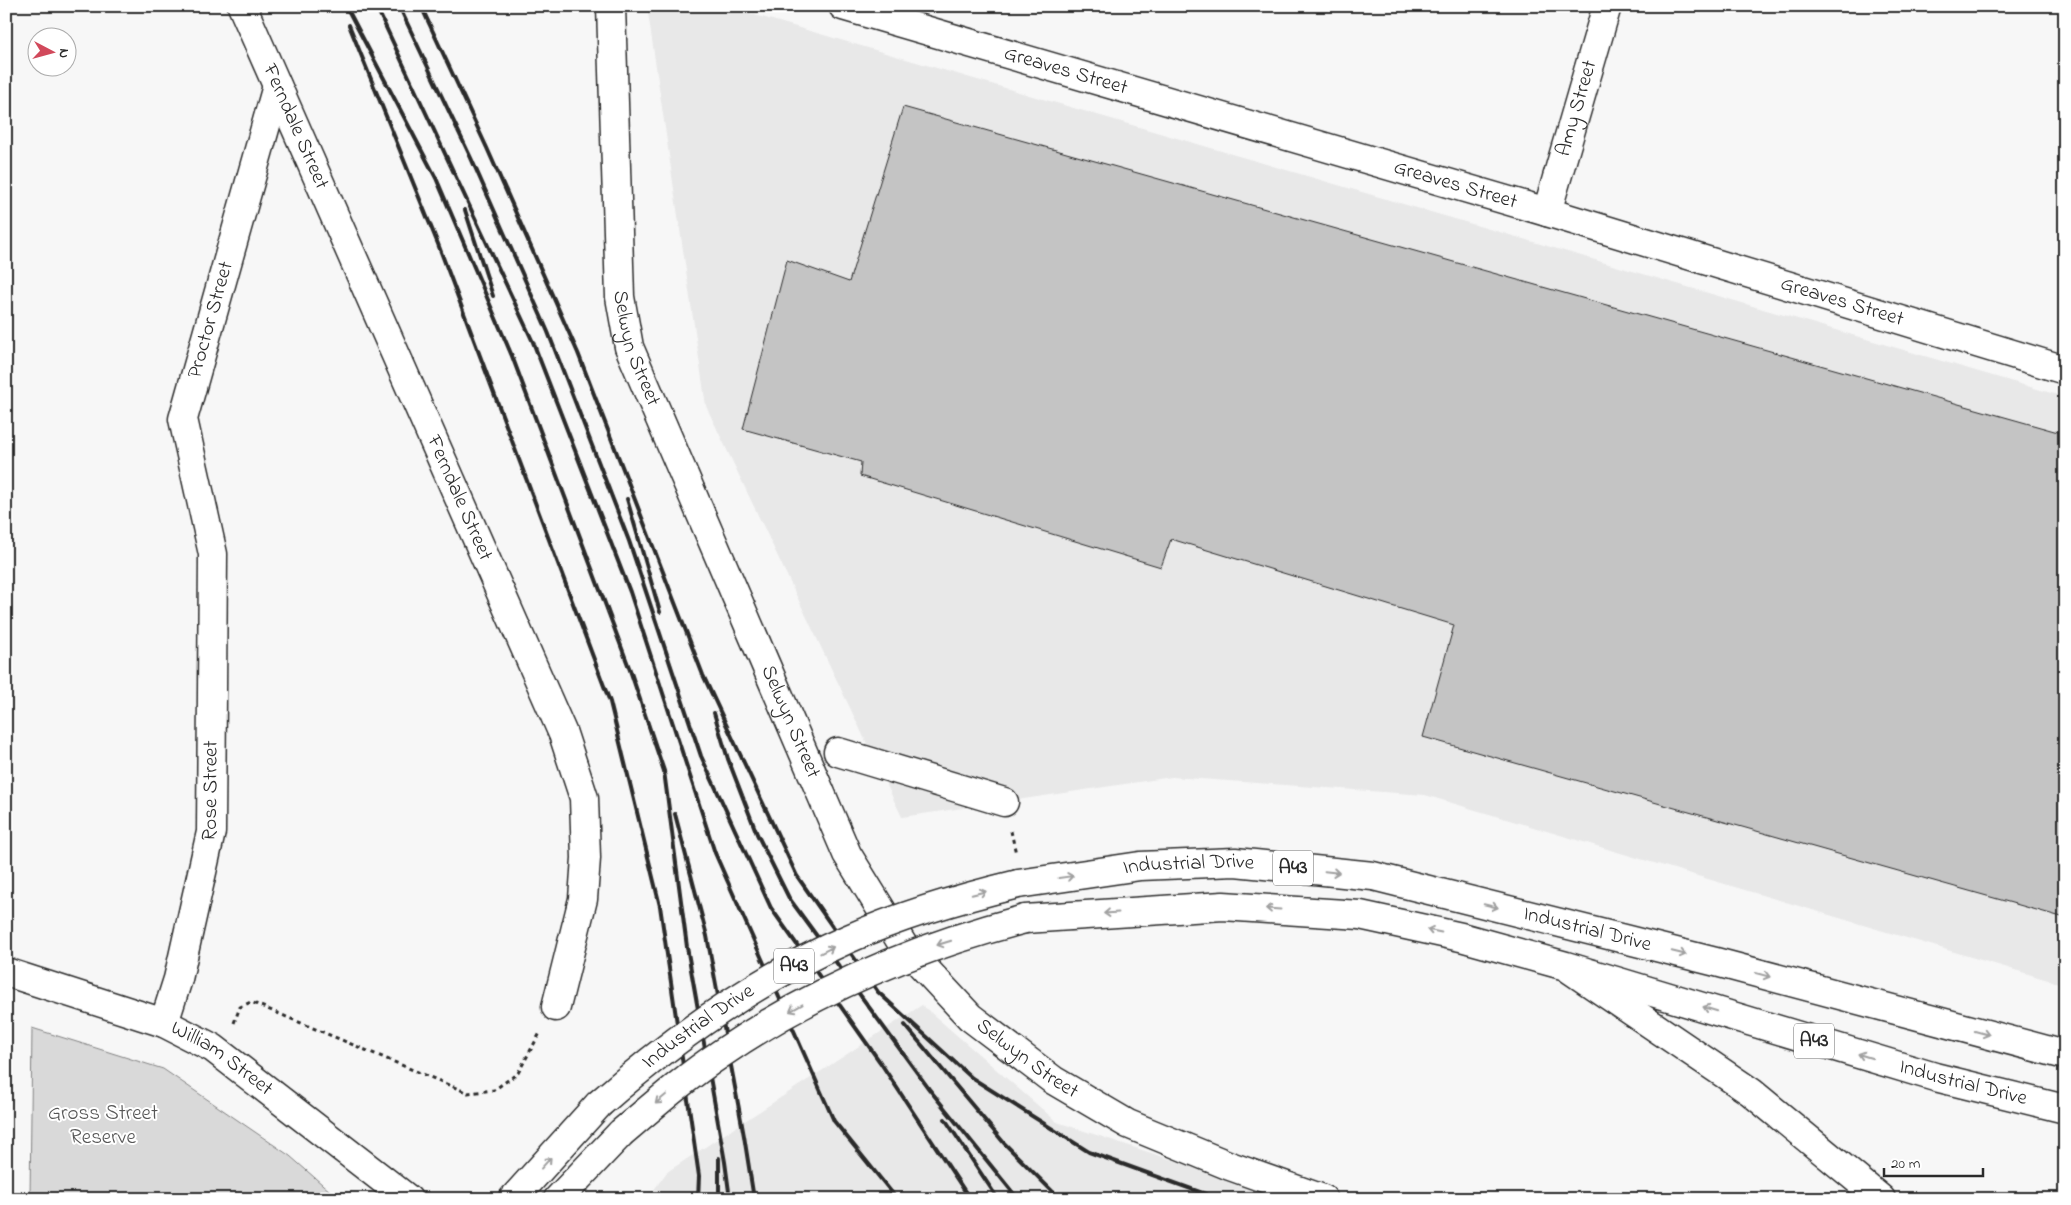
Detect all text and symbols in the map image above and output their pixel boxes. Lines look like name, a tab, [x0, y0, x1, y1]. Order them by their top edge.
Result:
north arrow	[28, 28, 78, 78]
street label: Greaves Street	[1000, 39, 1131, 103]
text: N	[53, 47, 74, 59]
street label: Amy Street	[1549, 57, 1605, 160]
street label: Ferndale Street	[254, 58, 336, 194]
street label: Greaves Street	[1390, 153, 1521, 217]
street label: Proctor Street	[180, 258, 242, 382]
street label: Greaves Street	[1777, 269, 1907, 335]
street label: Selwyn Street	[604, 288, 668, 411]
street label: Ferndale Street	[418, 430, 500, 566]
street label: Selwyn Street	[753, 661, 828, 783]
street label: Rose Street	[194, 740, 227, 844]
street label: Industrial Drive	[1121, 847, 1256, 883]
road number: A43	[1273, 850, 1313, 886]
one-way arrow	[1324, 867, 1340, 877]
one-way arrow	[1057, 871, 1073, 881]
one-way arrow	[970, 888, 986, 897]
street label: Industrial Drive	[1520, 899, 1655, 960]
one-way arrow	[1482, 902, 1498, 911]
one-way arrow	[1266, 905, 1282, 914]
one-way arrow	[1104, 909, 1120, 918]
one-way arrow	[1426, 926, 1442, 935]
one-way arrow	[937, 938, 953, 948]
one-way arrow	[819, 944, 834, 954]
road number: A43	[774, 948, 814, 984]
one-way arrow	[1670, 949, 1686, 958]
one-way arrow	[1755, 971, 1771, 980]
street label: Industrial Drive	[636, 976, 761, 1077]
one-way arrow	[788, 1003, 803, 1013]
one-way arrow	[1702, 1004, 1718, 1014]
street label: Selwyn Street	[969, 1012, 1084, 1107]
street label: William Street	[165, 1014, 279, 1104]
road number: A43	[1794, 1024, 1834, 1058]
one-way arrow	[1973, 1029, 1989, 1039]
one-way arrow	[1858, 1051, 1874, 1061]
street label: Industrial Drive	[1895, 1052, 2031, 1114]
one-way arrow	[655, 1093, 668, 1104]
park label: Gross Street Reserve	[48, 1099, 158, 1153]
scale bar	[1884, 1145, 1982, 1177]
text: 20 m	[1891, 1153, 1921, 1175]
one-way arrow	[540, 1156, 552, 1169]

